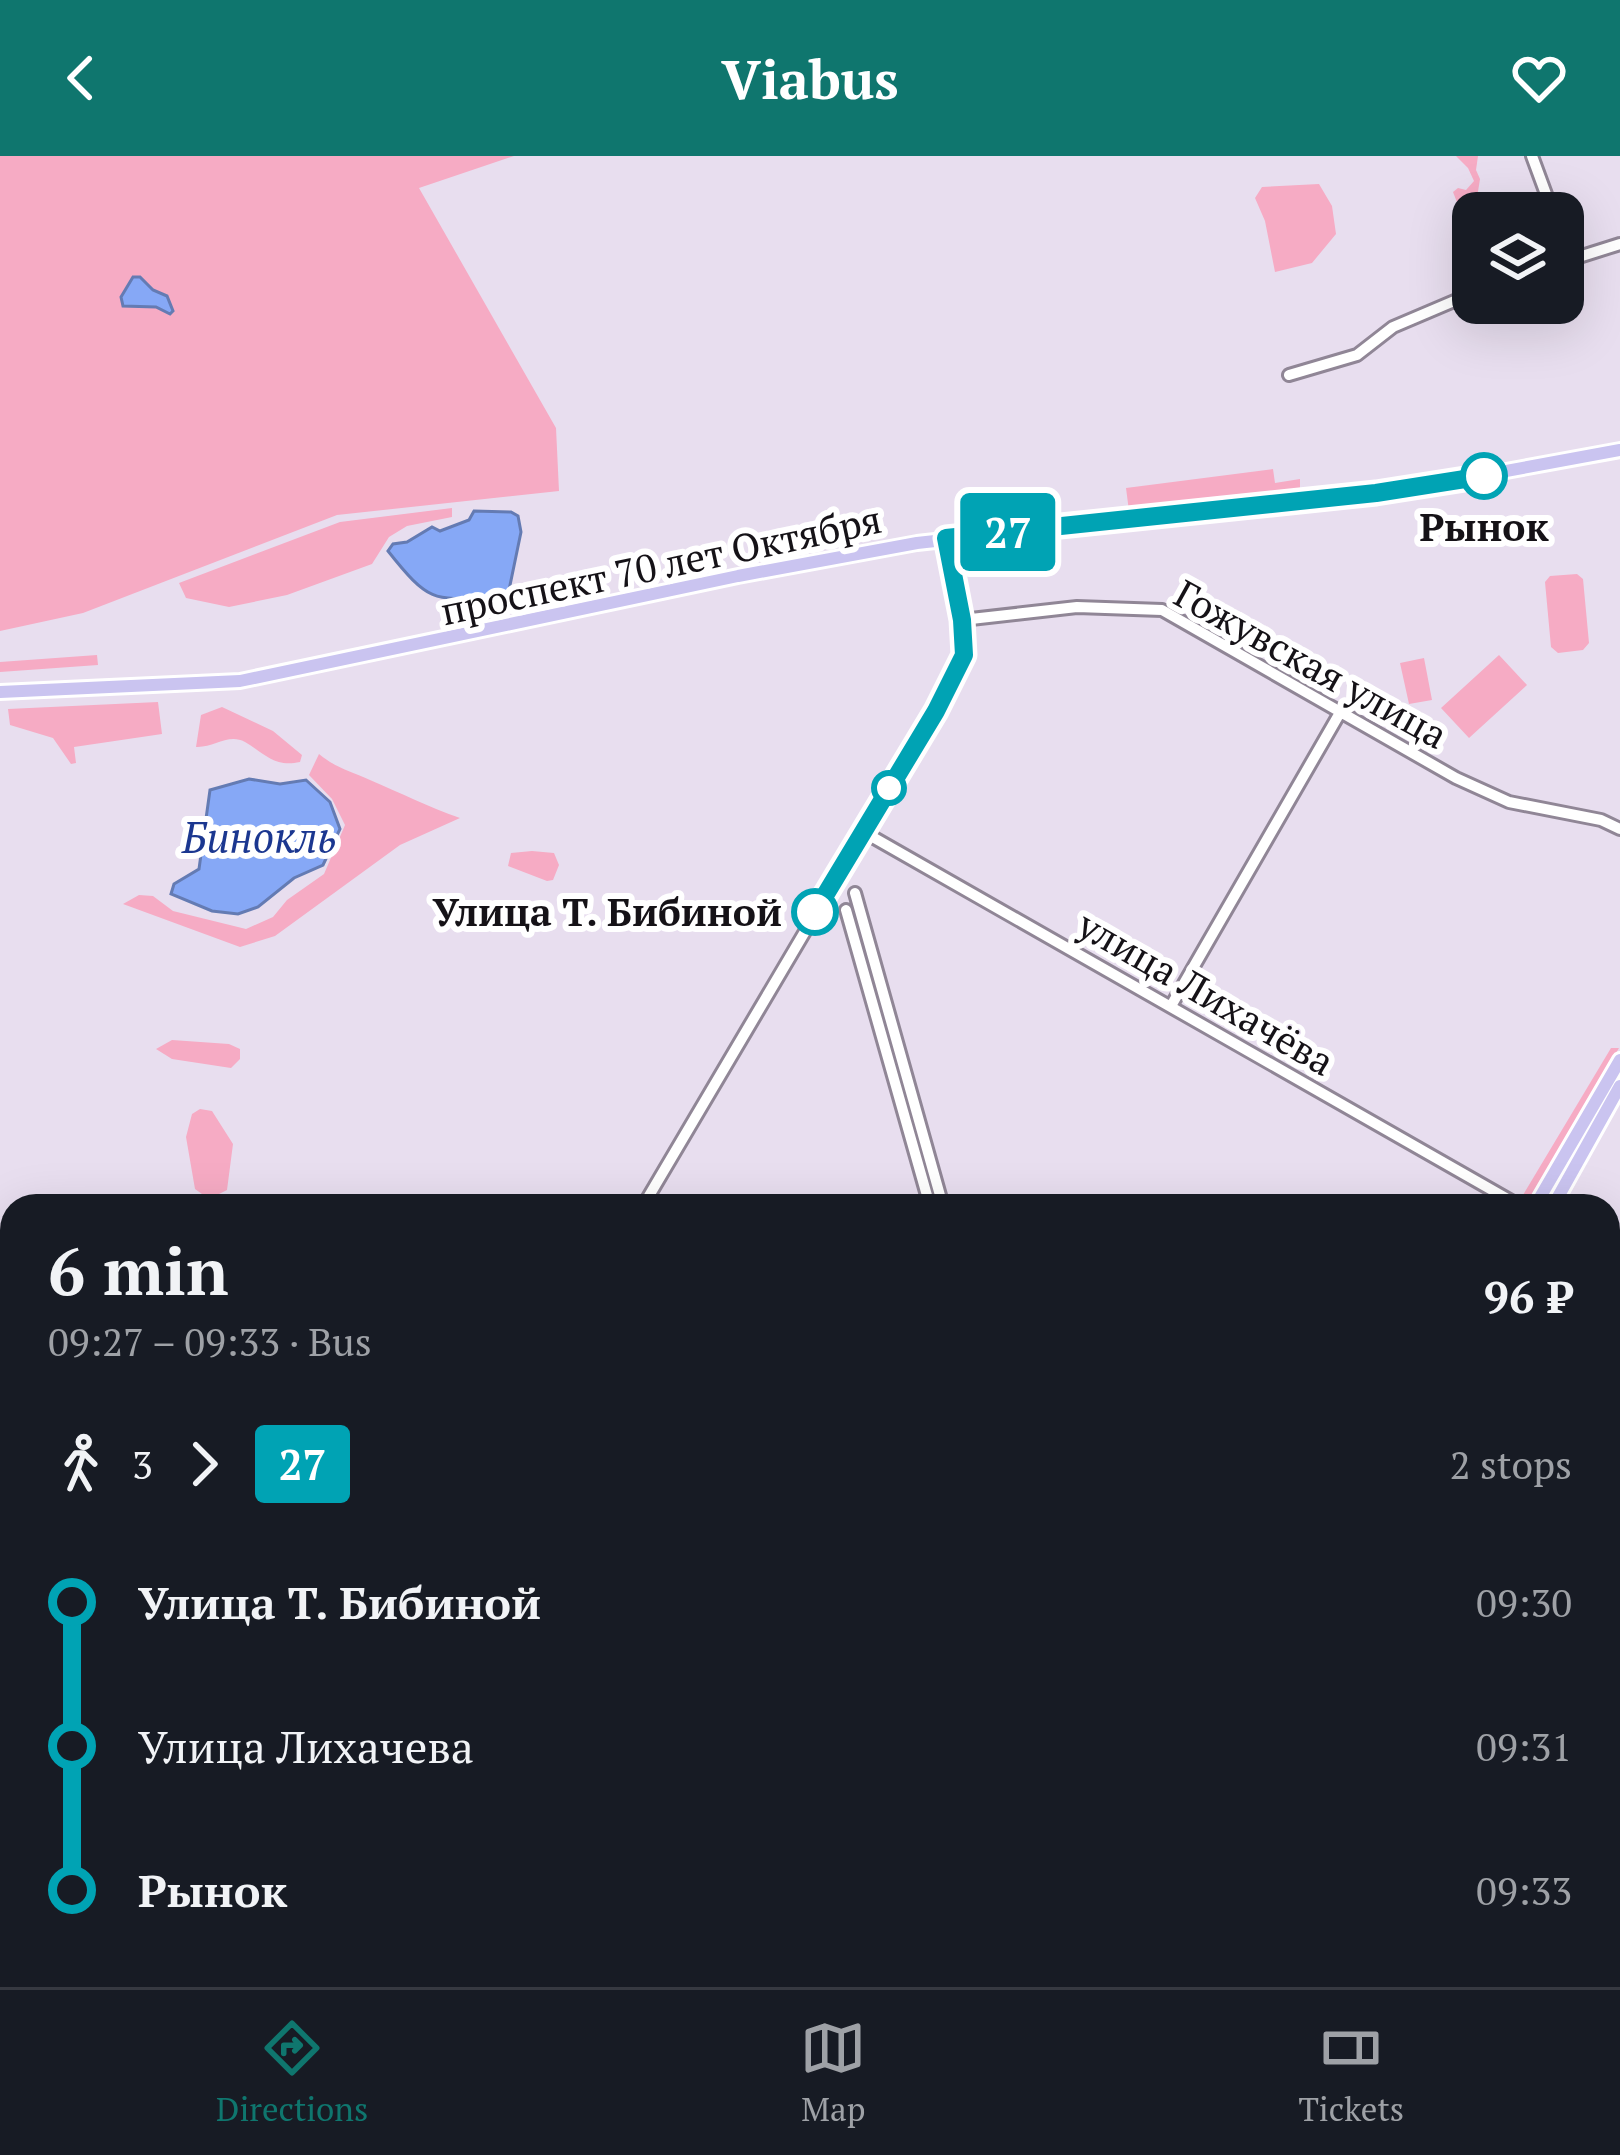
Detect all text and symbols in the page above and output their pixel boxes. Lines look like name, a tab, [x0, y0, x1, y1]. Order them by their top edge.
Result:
text: Viabus	[721, 43, 899, 114]
icon: back	[48, 45, 114, 111]
icon: heart	[1506, 45, 1572, 111]
map controls	[1452, 192, 1584, 324]
button: layers	[1452, 192, 1584, 324]
marker: Рынок	[1462, 454, 1506, 498]
street label: проспект 70 лет Октября	[436, 492, 886, 636]
line badge: 27	[954, 493, 1062, 571]
place label: Рынок	[1419, 500, 1549, 552]
text: 27	[984, 504, 1032, 560]
street label: Гожувская улица	[1166, 567, 1457, 760]
unlabelled marker	[873, 772, 905, 804]
water label: Бинокль	[181, 808, 336, 864]
place label: Улица Т. Бибиной	[433, 885, 782, 937]
marker: Улица Т. Бибиной	[793, 890, 837, 934]
street label: улица Лихачёва	[1068, 897, 1344, 1087]
text: 6 min	[48, 1226, 229, 1314]
text: 96 ₽	[1484, 1266, 1572, 1326]
text: 09:27 – 09:33 · Bus	[48, 1315, 372, 1367]
icon: walk	[48, 1431, 114, 1497]
icon: forward	[171, 1431, 237, 1497]
text: 27	[279, 1436, 326, 1492]
text: 3	[132, 1438, 153, 1490]
text: 2 stops	[1450, 1438, 1572, 1490]
text: Улица Т. Бибиной	[138, 1572, 541, 1632]
text: 09:30	[1476, 1576, 1572, 1628]
text: Улица Лихачева	[138, 1716, 474, 1776]
text: 09:31	[1476, 1720, 1572, 1772]
text: Рынок	[138, 1860, 287, 1920]
text: 09:33	[1476, 1864, 1572, 1916]
tab: Directions	[216, 2015, 368, 2130]
tab: Map	[800, 2015, 866, 2130]
tab: Tickets	[1298, 2015, 1404, 2130]

